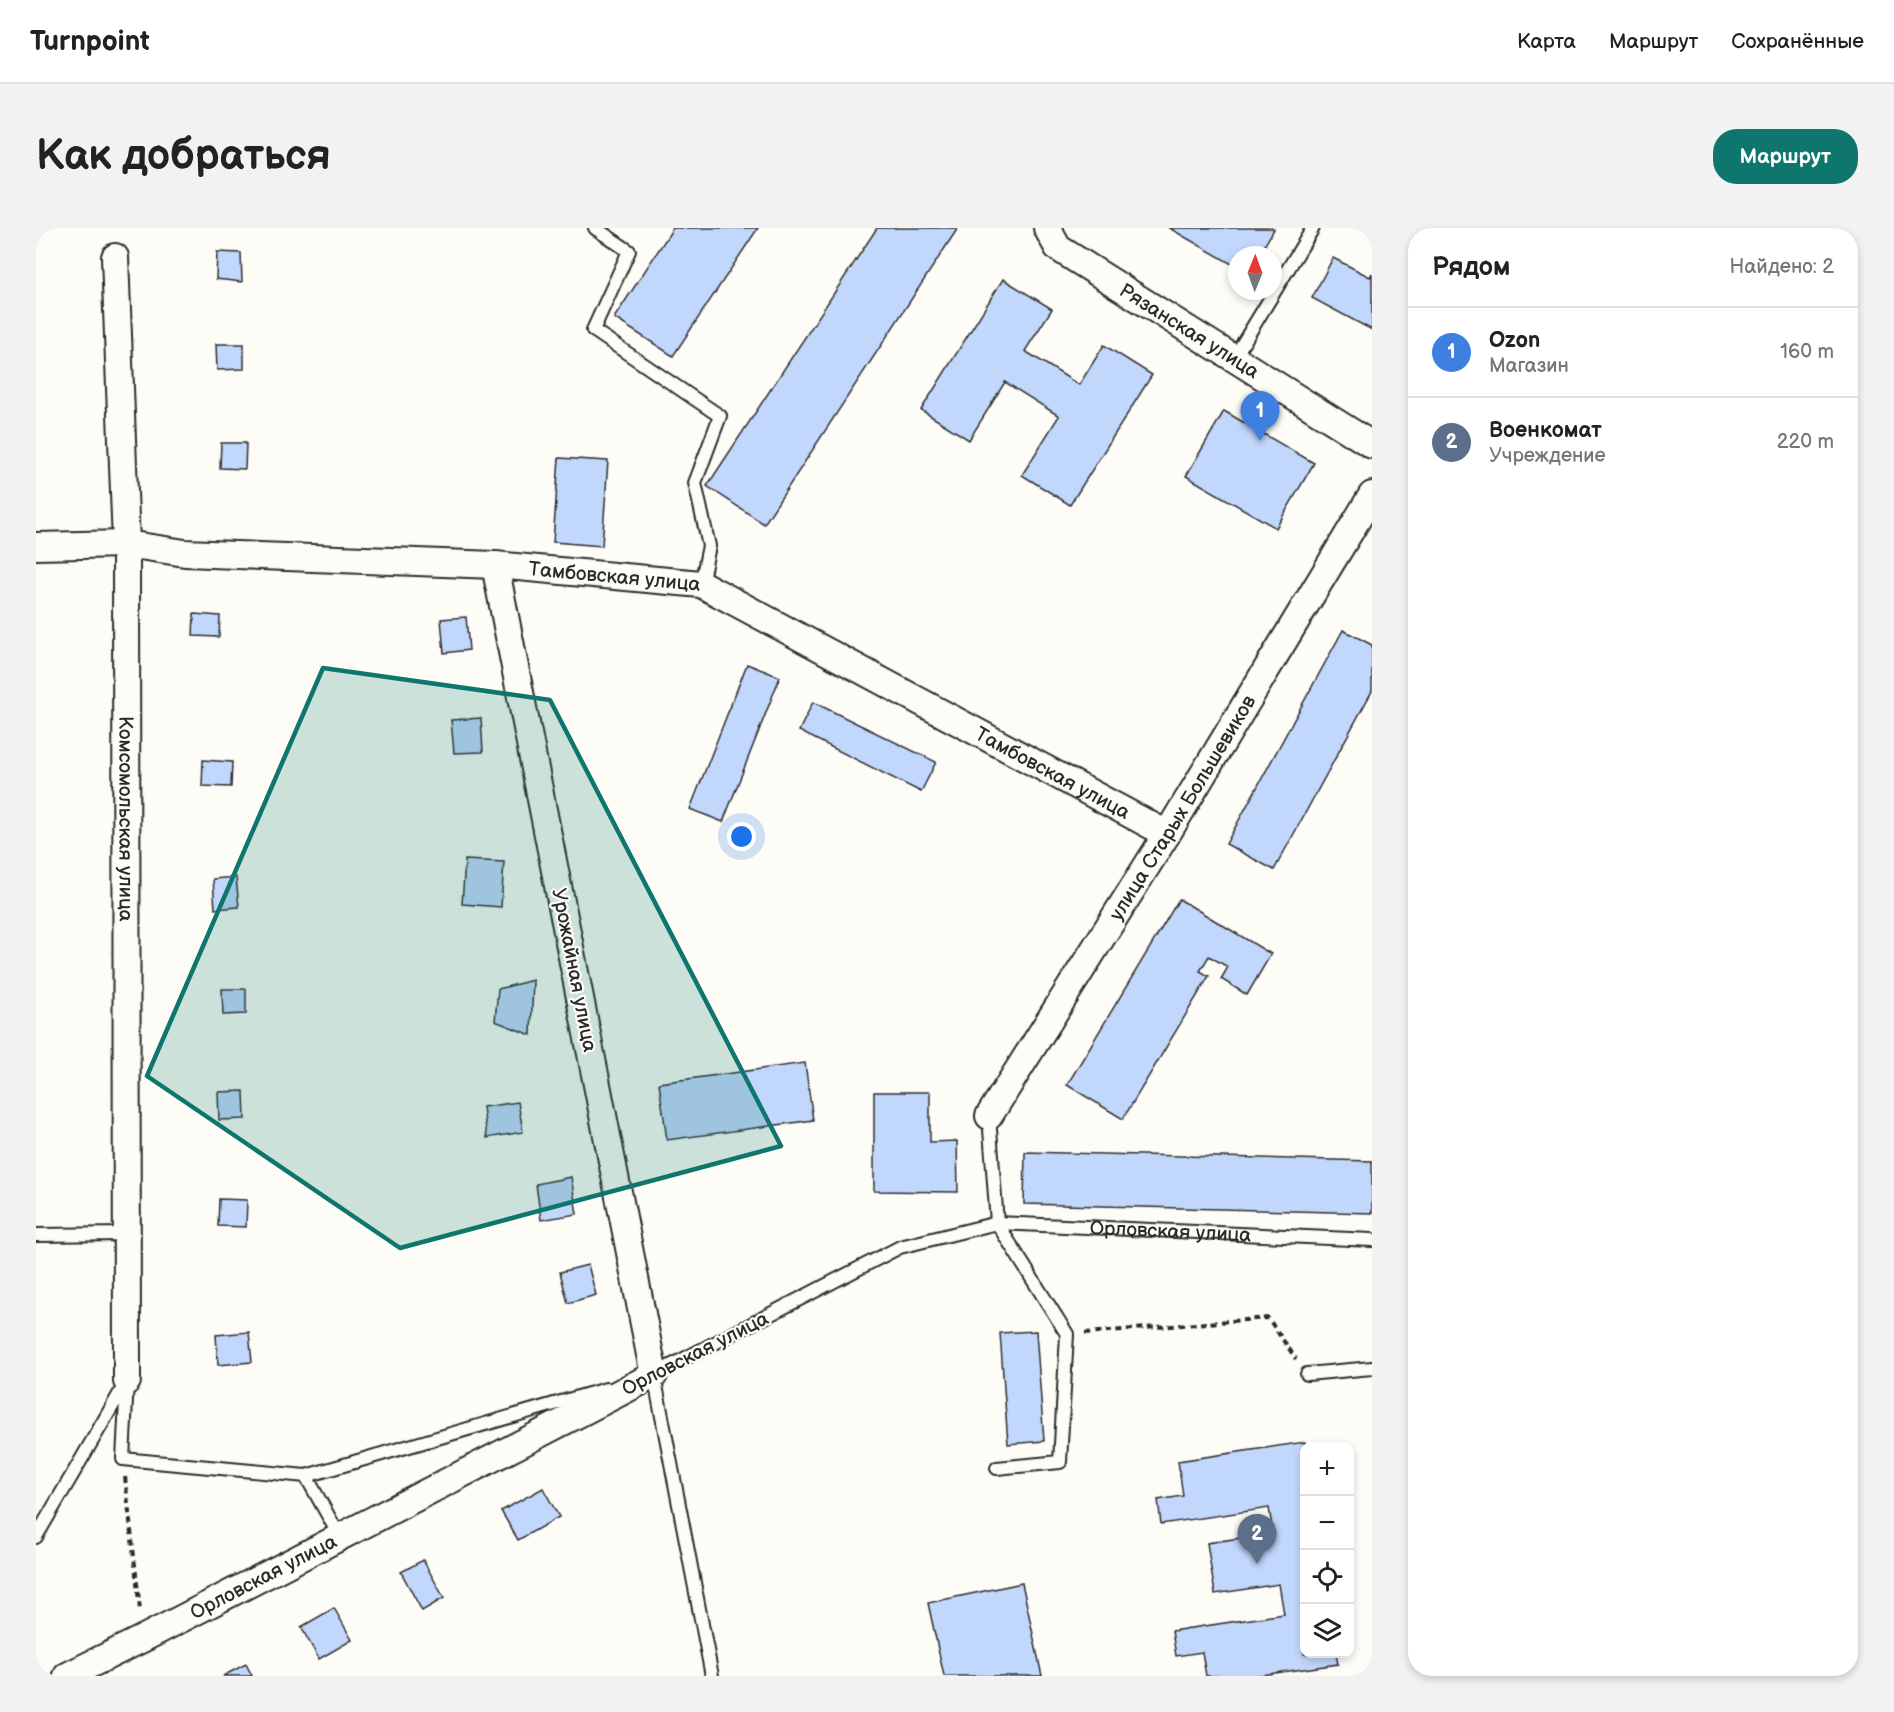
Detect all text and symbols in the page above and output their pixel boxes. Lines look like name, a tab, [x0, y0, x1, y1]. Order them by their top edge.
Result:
text: Turnpoint	[30, 25, 150, 58]
text: Карта	[1517, 29, 1576, 54]
text: Маршрут	[1609, 29, 1698, 54]
text: Сохранённые	[1731, 29, 1864, 54]
button: Маршрут	[1713, 129, 1858, 184]
text: Как добраться	[36, 131, 331, 182]
north arrow	[1228, 246, 1282, 300]
text: Рядом	[1432, 252, 1510, 283]
text: Найдено: 2	[1730, 255, 1834, 279]
street label: Рязанская улица	[1115, 279, 1263, 384]
text: Ozon	[1489, 327, 1540, 354]
text: 1	[1447, 340, 1456, 364]
text: 160 m	[1780, 340, 1834, 364]
text: Магазин	[1489, 354, 1569, 378]
pin: 1	[1240, 392, 1280, 441]
text: Военкомат	[1489, 417, 1602, 444]
text: 2	[1446, 430, 1457, 454]
text: 220 m	[1777, 430, 1834, 454]
text: Учреждение	[1489, 444, 1606, 468]
street label: Тамбовская улица	[528, 557, 702, 597]
street label: улица Старых Большевиков	[1105, 690, 1261, 925]
street label: Комсомольская улица	[113, 716, 137, 922]
street label: Тамбовская улица	[971, 722, 1134, 825]
your location	[727, 822, 756, 851]
street label: Урожайная улица	[546, 886, 602, 1054]
street label: Орловская улица	[1089, 1216, 1252, 1248]
street label: Орловская улица	[618, 1306, 773, 1401]
map controls	[1300, 1442, 1354, 1658]
button: +	[1300, 1442, 1354, 1496]
button: −	[1300, 1496, 1354, 1550]
pin: 2	[1238, 1514, 1276, 1564]
street label: Орловская улица	[186, 1530, 341, 1625]
button: locate	[1300, 1550, 1354, 1604]
button: layers	[1300, 1604, 1354, 1658]

